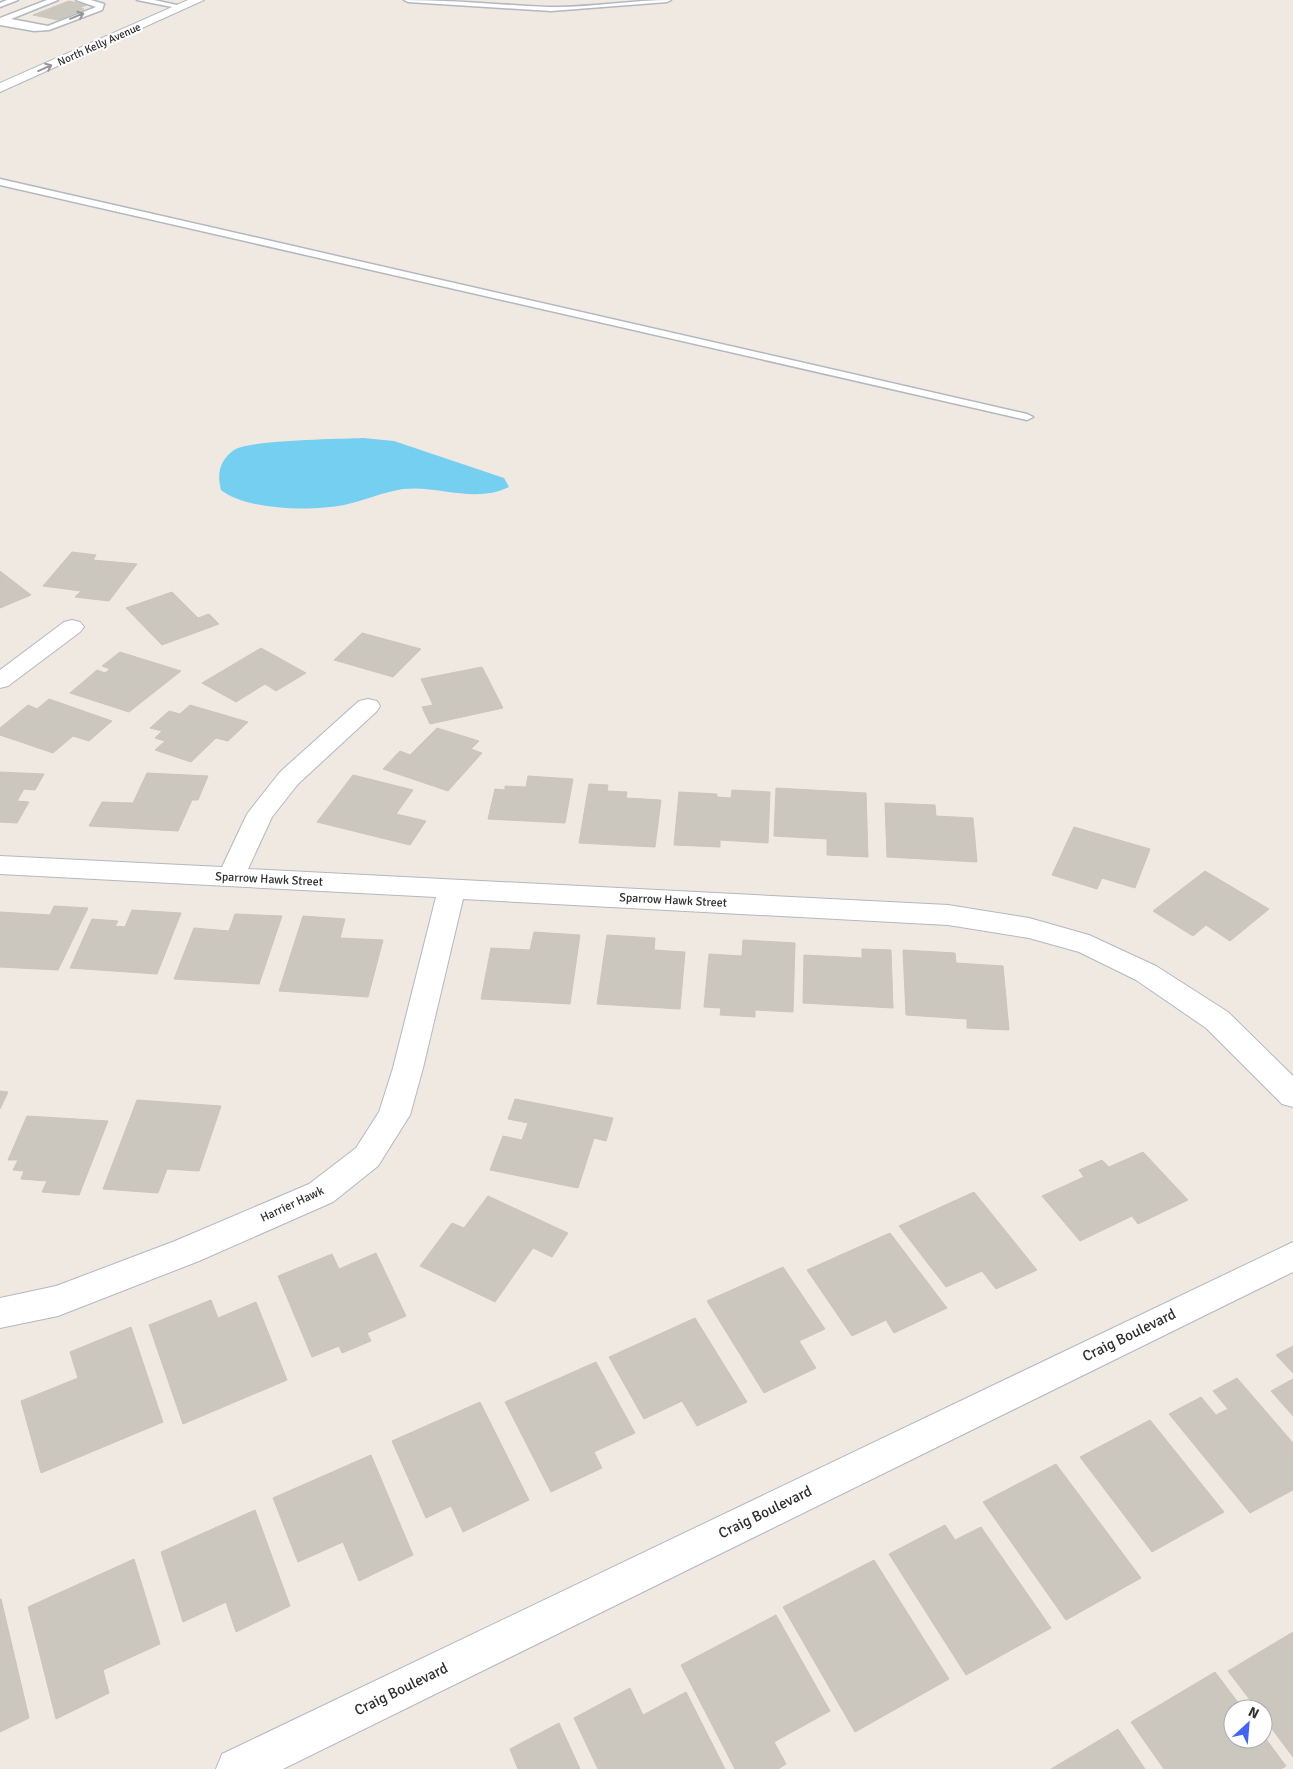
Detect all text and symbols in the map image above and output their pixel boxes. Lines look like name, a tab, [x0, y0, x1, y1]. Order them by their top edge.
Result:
one-way arrow	[69, 11, 84, 21]
street label: North Kelly Avenue	[56, 20, 143, 69]
one-way arrow	[37, 63, 52, 73]
street label: Sparrow Hawk Street	[215, 869, 323, 890]
street label: Sparrow Hawk Street	[619, 890, 727, 911]
street label: Harrier Hawk	[258, 1183, 326, 1226]
street label: Craig Boulevard	[1079, 1305, 1179, 1365]
street label: Craig Boulevard	[715, 1482, 815, 1542]
street label: Craig Boulevard	[351, 1659, 451, 1719]
north arrow	[1223, 1699, 1273, 1749]
text: N	[1245, 1703, 1262, 1723]

